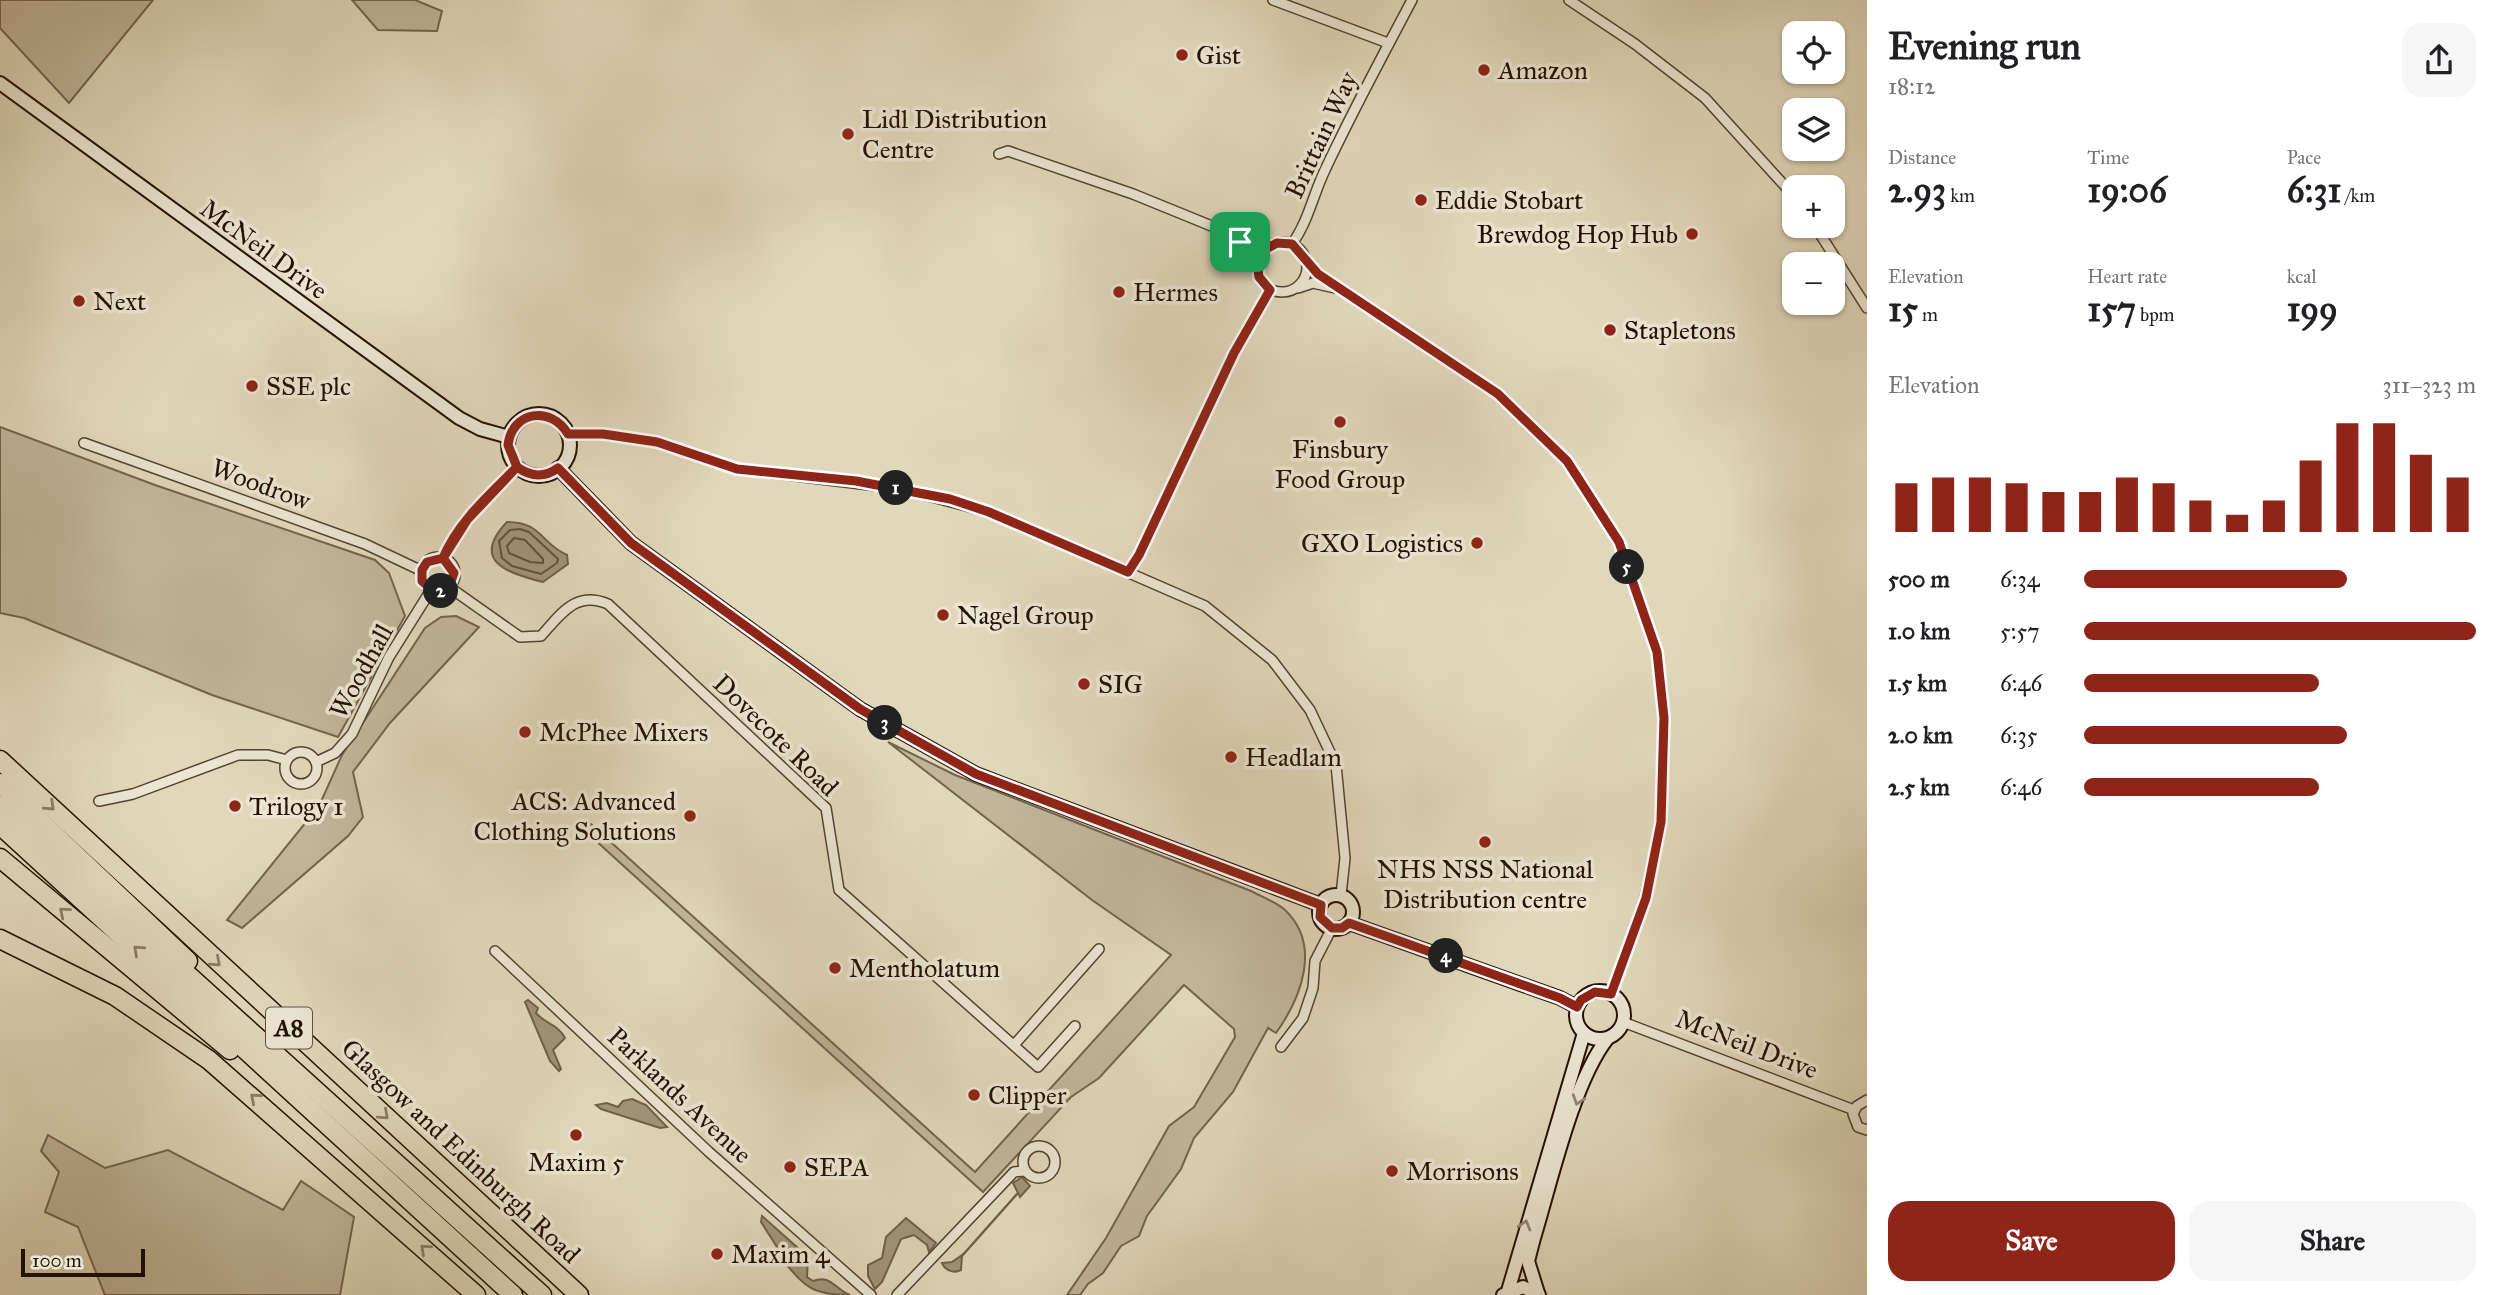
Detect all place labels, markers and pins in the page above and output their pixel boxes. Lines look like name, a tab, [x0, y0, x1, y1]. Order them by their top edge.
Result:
place label: Gist	[1196, 39, 1241, 71]
marker: Gist	[1174, 47, 1190, 63]
place label: Amazon	[1497, 54, 1588, 86]
marker: Amazon	[1476, 62, 1492, 78]
place label: Lidl Distribution Centre	[862, 103, 1047, 165]
marker: Lidl Distribution Centre	[840, 126, 856, 142]
place label: Eddie Stobart	[1435, 184, 1583, 216]
marker: Eddie Stobart	[1413, 192, 1429, 208]
pin	[1210, 212, 1270, 272]
place label: Brewdog Hop Hub	[1477, 218, 1678, 250]
marker: Brewdog Hop Hub	[1684, 226, 1700, 242]
place label: Hermes	[1133, 276, 1218, 308]
marker: Hermes	[1111, 284, 1127, 300]
place label: Next	[93, 285, 146, 317]
marker: Next	[71, 293, 87, 309]
place label: Stapletons	[1624, 314, 1736, 346]
marker: Stapletons	[1602, 322, 1618, 338]
place label: SSE plc	[266, 370, 351, 402]
marker: SSE plc	[244, 378, 260, 394]
marker: Finsbury Food Group	[1332, 414, 1348, 430]
place label: Finsbury Food Group	[1275, 433, 1405, 495]
pin: 1	[878, 470, 914, 505]
place label: GXO Logistics	[1301, 527, 1463, 559]
marker: GXO Logistics	[1469, 535, 1485, 551]
pin: 5	[1610, 550, 1644, 584]
pin: 2	[424, 574, 458, 608]
place label: Nagel Group	[957, 599, 1094, 631]
marker: Nagel Group	[935, 607, 951, 623]
place label: SIG	[1098, 668, 1143, 700]
marker: SIG	[1076, 676, 1092, 692]
pin: 3	[868, 706, 903, 740]
place label: McPhee Mixers	[539, 716, 708, 748]
marker: McPhee Mixers	[517, 724, 533, 740]
place label: Headlam	[1245, 741, 1342, 773]
marker: Headlam	[1223, 749, 1239, 765]
place label: ACS: Advanced Clothing Solutions	[474, 785, 676, 847]
place label: Trilogy 1	[249, 790, 344, 822]
marker: Trilogy 1	[227, 798, 243, 814]
marker: ACS: Advanced Clothing Solutions	[682, 808, 698, 824]
marker: NHS NSS National Distribution centre	[1477, 834, 1493, 850]
place label: NHS NSS National Distribution centre	[1377, 853, 1593, 915]
pin: 4	[1428, 939, 1464, 974]
place label: Mentholatum	[849, 952, 1000, 984]
marker: Mentholatum	[827, 960, 843, 976]
place label: Clipper	[988, 1079, 1067, 1111]
marker: Clipper	[966, 1087, 982, 1103]
marker: Maxim 5	[568, 1127, 584, 1143]
place label: Maxim 5	[528, 1146, 624, 1178]
place label: SEPA	[804, 1151, 870, 1183]
place label: Morrisons	[1406, 1155, 1519, 1187]
marker: SEPA	[782, 1159, 798, 1175]
marker: Morrisons	[1384, 1163, 1400, 1179]
place label: Maxim 4	[731, 1238, 830, 1270]
marker: Maxim 4	[709, 1246, 725, 1262]

